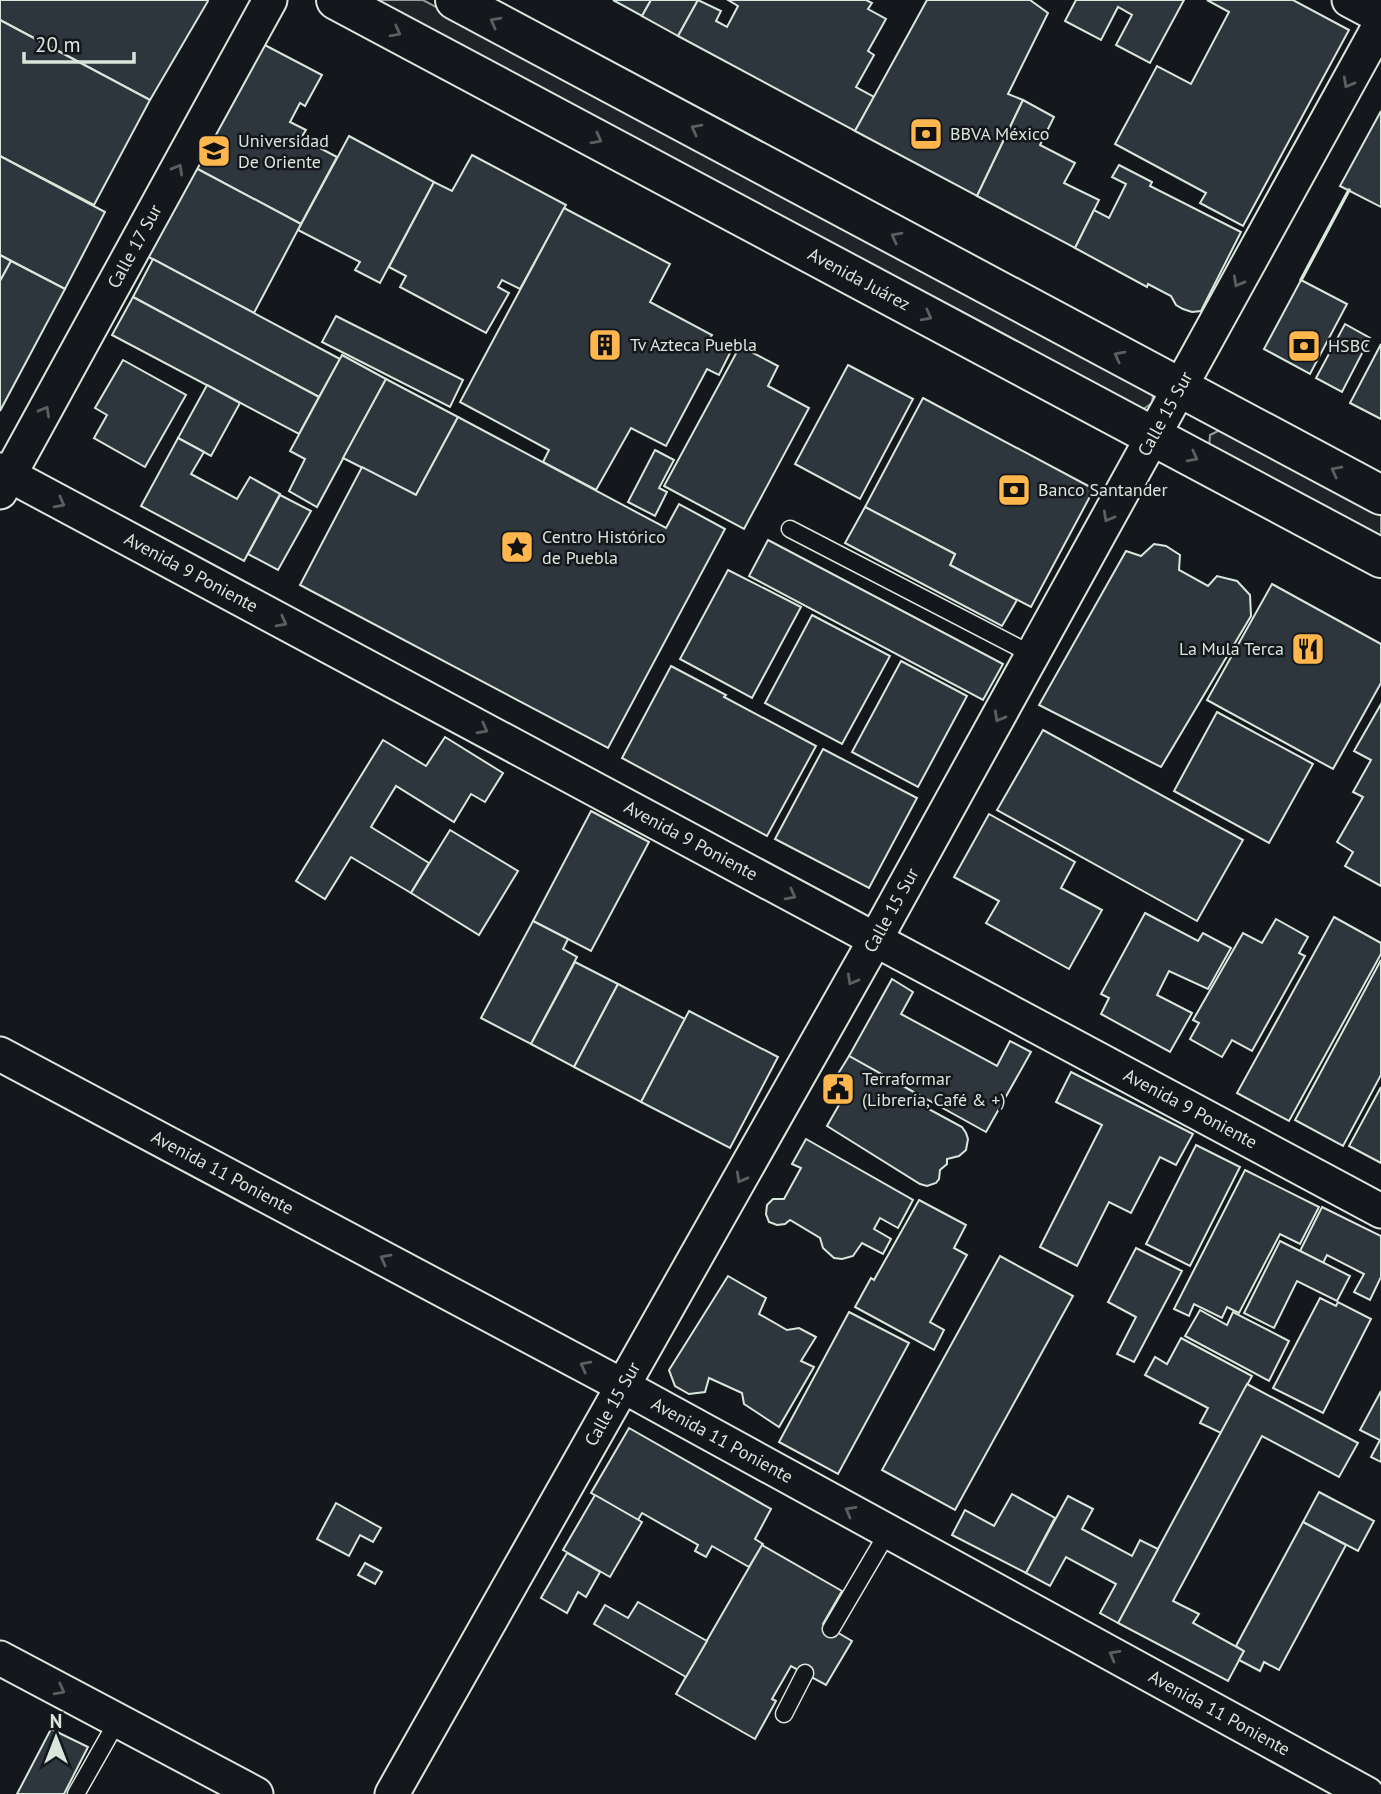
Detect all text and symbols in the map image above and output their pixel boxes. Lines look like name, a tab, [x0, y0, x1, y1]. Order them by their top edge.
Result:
one-way arrow	[490, 17, 503, 30]
scale bar	[24, 21, 135, 65]
one-way arrow	[389, 24, 402, 37]
text: 20 m	[35, 31, 81, 58]
one-way arrow	[1343, 75, 1356, 88]
bank icon: BBVA México	[907, 115, 945, 153]
place label: BBVA México	[950, 122, 1049, 145]
one-way arrow	[691, 124, 703, 137]
place label: Universidad De Oriente	[238, 129, 329, 173]
one-way arrow	[590, 131, 602, 145]
school or university icon: Universidad De Oriente	[195, 132, 233, 170]
one-way arrow	[169, 163, 183, 176]
street label: Calle 17 Sur	[102, 200, 167, 292]
one-way arrow	[891, 231, 904, 245]
street label: Avenida Juárez	[804, 242, 914, 316]
one-way arrow	[1233, 275, 1246, 287]
one-way arrow	[920, 307, 933, 321]
building icon: Tv Azteca Puebla	[586, 326, 624, 364]
bank icon: HSBC	[1285, 327, 1323, 365]
place label: Tv Azteca Puebla	[630, 333, 757, 356]
place label: HSBC	[1328, 334, 1370, 357]
one-way arrow	[1113, 350, 1126, 364]
street label: Calle 15 Sur	[1132, 367, 1197, 460]
one-way arrow	[36, 406, 50, 418]
one-way arrow	[1186, 449, 1198, 463]
one-way arrow	[1331, 466, 1343, 479]
bank icon: Banco Santander	[995, 471, 1033, 509]
place label: Banco Santander	[1038, 478, 1168, 501]
one-way arrow	[53, 494, 65, 508]
one-way arrow	[1103, 510, 1117, 523]
place label: Centro Histórico de Puebla	[542, 525, 666, 569]
street label: Avenida 9 Poniente	[121, 527, 262, 617]
place icon: Centro Histórico de Puebla	[498, 528, 536, 566]
one-way arrow	[275, 613, 287, 627]
restaurant icon: La Mula Terca	[1289, 630, 1327, 668]
place label: La Mula Terca	[1179, 637, 1284, 660]
one-way arrow	[994, 709, 1007, 722]
one-way arrow	[475, 721, 488, 734]
street label: Avenida 9 Poniente	[620, 795, 762, 885]
street label: Calle 15 Sur	[858, 864, 924, 957]
one-way arrow	[784, 886, 796, 900]
one-way arrow	[847, 972, 860, 985]
street label: Avenida 9 Poniente	[1120, 1063, 1261, 1153]
place label: Terraformar (Librería, Café & +)	[862, 1067, 1005, 1111]
public building icon: Terraformar (Librería, Café & +)	[819, 1070, 857, 1108]
street label: Avenida 11 Poniente	[148, 1125, 298, 1219]
one-way arrow	[736, 1171, 749, 1183]
one-way arrow	[380, 1254, 392, 1267]
street label: Calle 15 Sur	[579, 1358, 645, 1450]
one-way arrow	[580, 1361, 593, 1374]
street label: Avenida 11 Poniente	[648, 1392, 797, 1488]
one-way arrow	[844, 1505, 857, 1519]
one-way arrow	[1108, 1650, 1121, 1663]
street label: Avenida 11 Poniente	[1145, 1664, 1294, 1761]
one-way arrow	[53, 1682, 66, 1696]
north arrow	[21, 1703, 91, 1773]
text: N	[50, 1709, 62, 1733]

